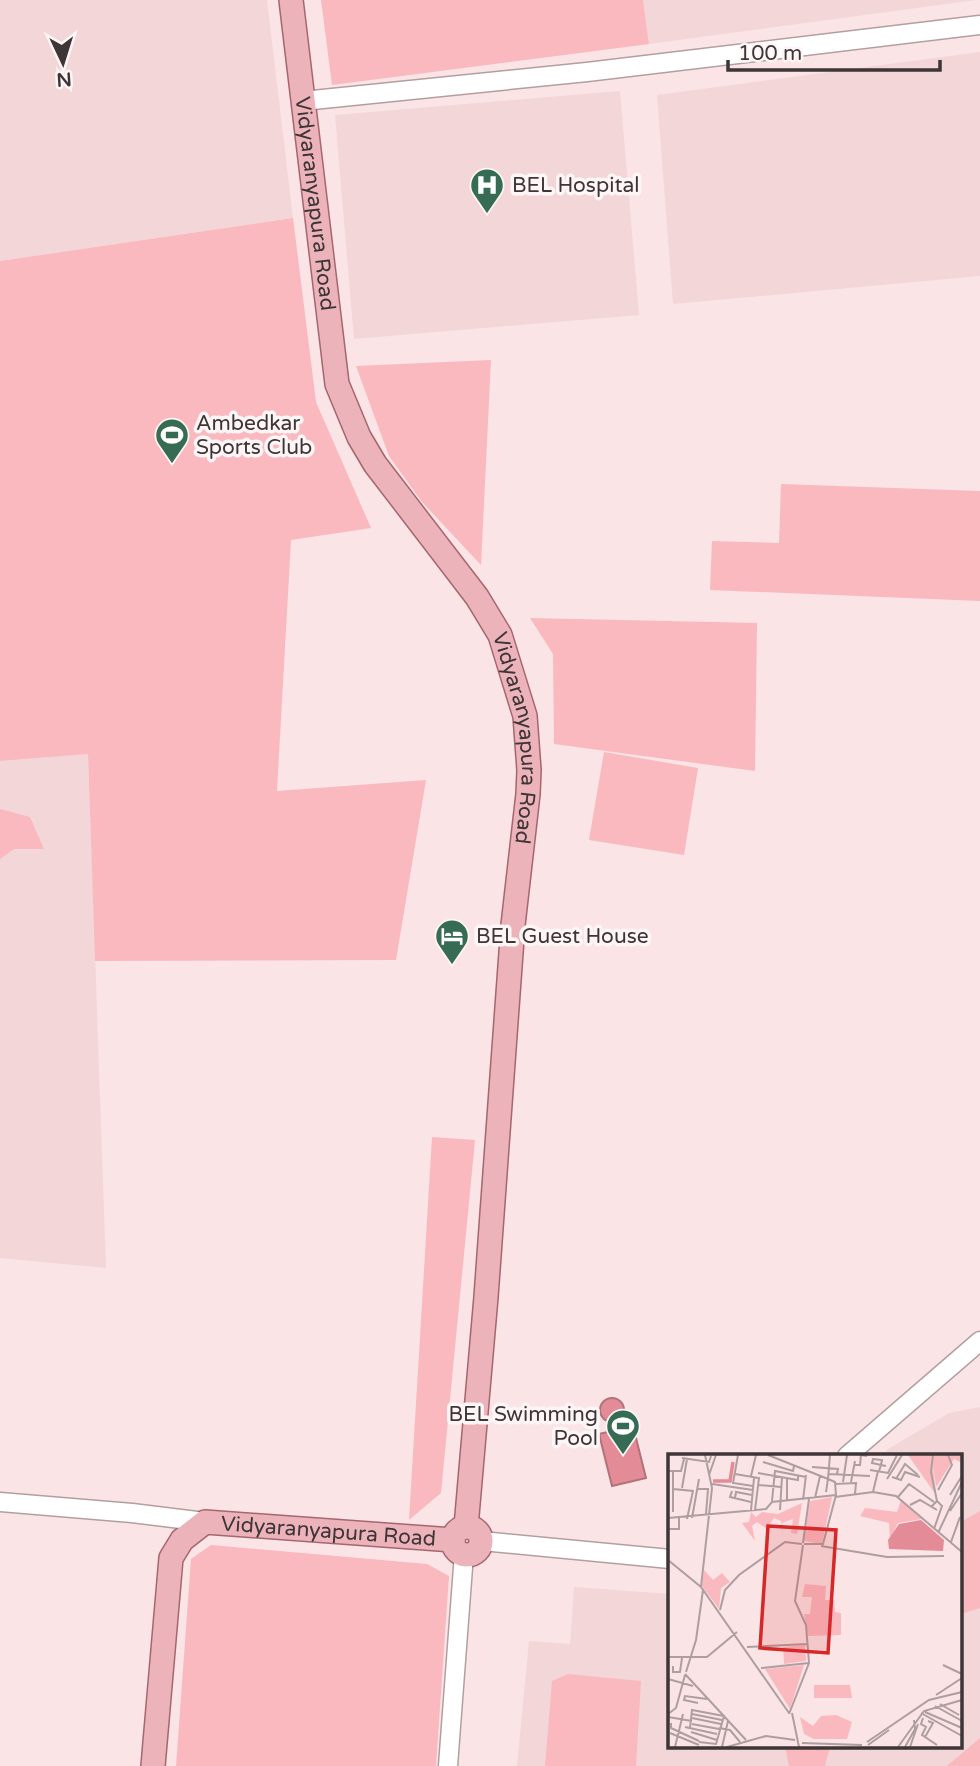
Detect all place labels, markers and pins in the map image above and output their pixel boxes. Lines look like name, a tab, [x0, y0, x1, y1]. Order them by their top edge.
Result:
hospital icon: BEL Hospital	[468, 166, 506, 215]
place label: BEL Hospital	[512, 173, 639, 198]
place label: Ambedkar Sports Club	[196, 411, 312, 460]
sports icon: Ambedkar Sports Club	[153, 416, 191, 465]
hotel icon: BEL Guest House	[433, 917, 471, 966]
place label: BEL Guest House	[476, 924, 649, 949]
place label: BEL Swimming Pool	[449, 1402, 598, 1451]
sports icon: BEL Swimming Pool	[604, 1407, 642, 1456]

